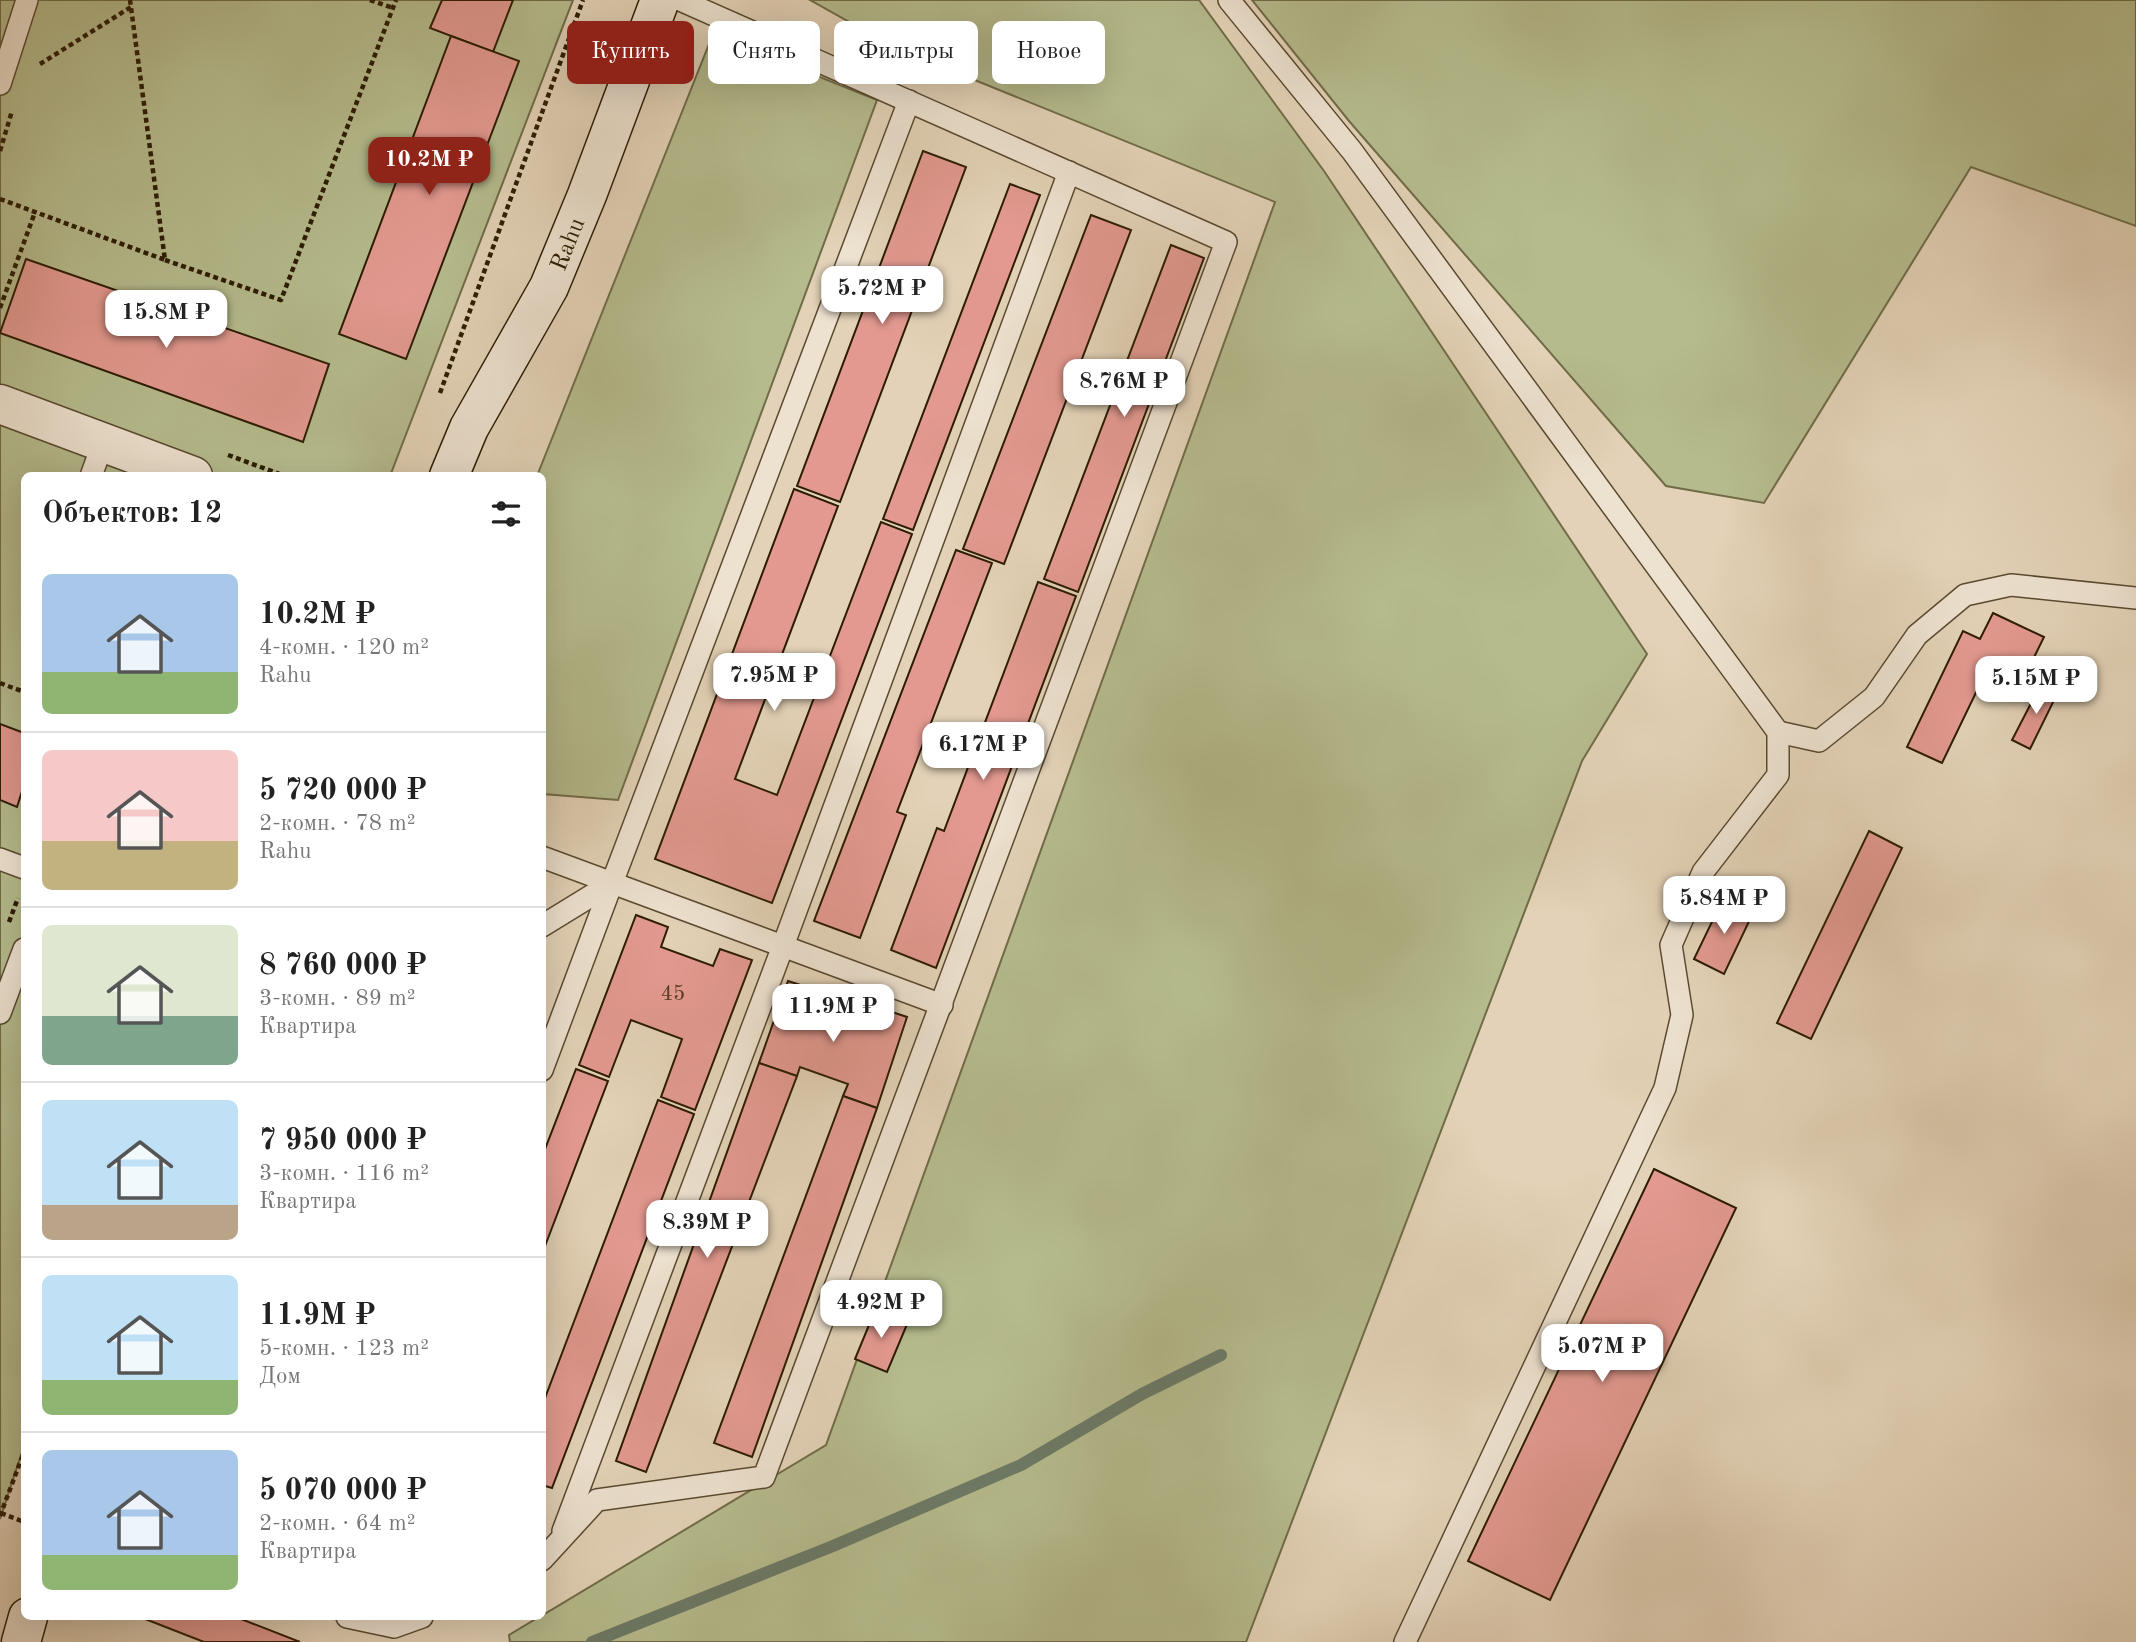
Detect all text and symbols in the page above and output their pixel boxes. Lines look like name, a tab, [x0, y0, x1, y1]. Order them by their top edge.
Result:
chip: Купить	[567, 21, 694, 84]
chip: Снять	[708, 21, 820, 84]
chip: Фильтры	[834, 21, 978, 84]
chip: Новое	[992, 21, 1105, 84]
pin: 10.2M ₽	[364, 138, 494, 197]
text: 10.2M ₽	[384, 148, 474, 171]
street label: Rahu	[547, 215, 590, 275]
pin: 5.72M ₽	[817, 266, 947, 326]
text: 5.72M ₽	[837, 277, 927, 300]
pin: 15.8M ₽	[101, 290, 231, 350]
text: 15.8M ₽	[121, 301, 211, 324]
pin: 8.76M ₽	[1059, 360, 1189, 419]
text: 8.76M ₽	[1079, 370, 1169, 393]
icon: filters	[487, 495, 525, 533]
text: Объектов: 12	[42, 499, 222, 529]
text: 10.2M ₽	[259, 600, 376, 630]
icon: home	[98, 602, 182, 686]
text: 4-комн. · 120 m²	[259, 636, 429, 659]
pin: 7.95M ₽	[709, 654, 839, 713]
pin: 5.15M ₽	[1971, 656, 2101, 716]
text: Rahu	[259, 664, 312, 687]
text: 7.95M ₽	[729, 664, 819, 687]
text: 5.15M ₽	[1991, 667, 2081, 690]
pin: 6.17M ₽	[918, 722, 1048, 782]
text: 6.17M ₽	[938, 733, 1028, 756]
text: 5 720 000 ₽	[259, 776, 427, 806]
icon: home	[98, 778, 182, 862]
text: 2-комн. · 78 m²	[259, 812, 416, 835]
text: Rahu	[259, 840, 312, 863]
pin: 5.84M ₽	[1659, 876, 1789, 936]
text: 5.84M ₽	[1679, 887, 1769, 910]
text: 8 760 000 ₽	[259, 951, 427, 981]
icon: home	[98, 953, 182, 1037]
house number: 45	[661, 984, 685, 1005]
pin: 11.9M ₽	[768, 984, 898, 1044]
text: 3-комн. · 89 m²	[259, 987, 416, 1010]
text: 11.9M ₽	[788, 995, 878, 1018]
text: Квартира	[259, 1015, 357, 1038]
text: 7 950 000 ₽	[259, 1126, 427, 1156]
icon: home	[98, 1128, 182, 1212]
text: 3-комн. · 116 m²	[259, 1162, 429, 1185]
text: Квартира	[259, 1190, 357, 1213]
pin: 8.39M ₽	[642, 1200, 772, 1260]
text: 8.39M ₽	[662, 1211, 752, 1234]
pin: 4.92M ₽	[816, 1280, 946, 1340]
text: 4.92M ₽	[836, 1291, 926, 1314]
text: 11.9M ₽	[259, 1301, 376, 1331]
icon: home	[98, 1303, 182, 1387]
pin: 5.07M ₽	[1537, 1324, 1667, 1384]
text: 5.07M ₽	[1557, 1335, 1647, 1358]
text: 5-комн. · 123 m²	[259, 1337, 429, 1360]
text: Дом	[259, 1365, 301, 1388]
text: 5 070 000 ₽	[259, 1476, 427, 1506]
icon: home	[98, 1478, 182, 1562]
text: 2-комн. · 64 m²	[259, 1512, 416, 1535]
text: Квартира	[259, 1540, 357, 1563]

